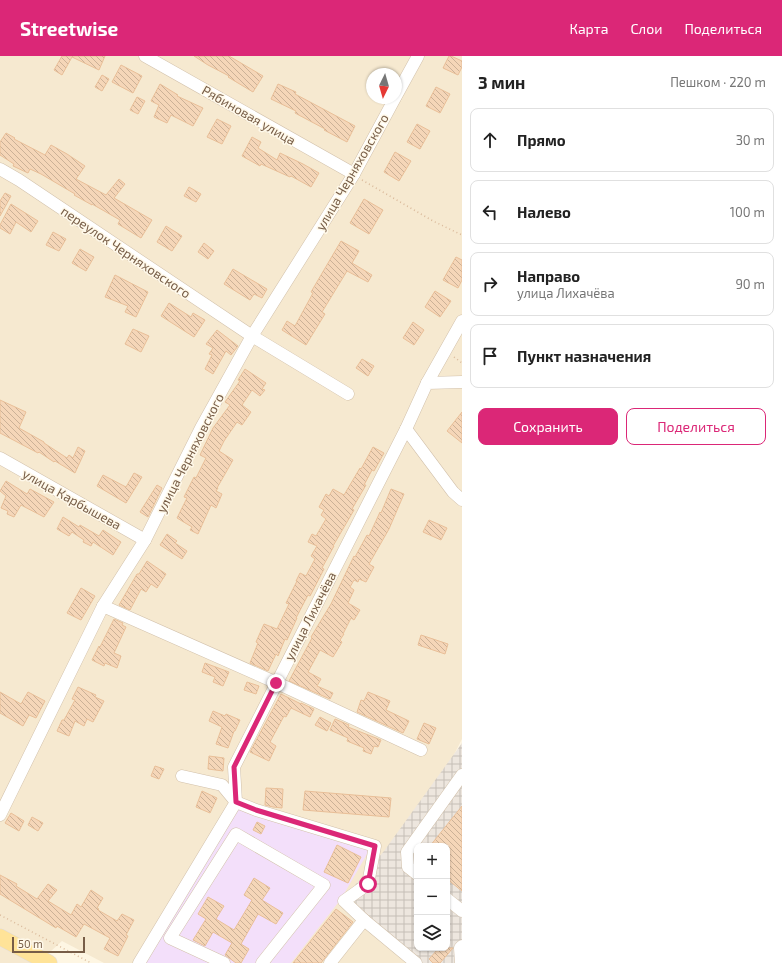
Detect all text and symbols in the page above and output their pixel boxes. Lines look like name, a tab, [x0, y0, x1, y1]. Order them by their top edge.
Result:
text: Streetwise	[20, 17, 118, 40]
text: Карта	[569, 20, 608, 37]
text: Слои	[630, 20, 662, 37]
text: Поделиться	[684, 20, 762, 37]
north arrow	[366, 68, 402, 104]
text: 3 мин	[478, 72, 525, 92]
text: Пешком · 220 m	[670, 74, 766, 90]
street label: Рябиновая улица	[199, 82, 299, 148]
street label: улица Черняховского	[312, 111, 392, 233]
icon: ahead	[479, 129, 501, 151]
text: Прямо	[517, 131, 566, 149]
text: 30 m	[736, 132, 765, 148]
icon: left	[479, 201, 501, 223]
street label: переулок Черняховского	[58, 203, 194, 301]
text: Налево	[517, 203, 571, 221]
text: 100 m	[730, 204, 765, 220]
text: Направо	[517, 267, 580, 285]
icon: right	[479, 273, 501, 295]
text: 90 m	[735, 276, 765, 292]
text: улица Лихачёва	[517, 285, 615, 301]
icon: arrive	[479, 345, 501, 367]
text: Пункт назначения	[517, 347, 651, 365]
street label: улица Черняховского	[153, 391, 227, 515]
button: Сохранить	[478, 408, 618, 445]
button: Поделиться	[626, 408, 766, 445]
street label: улица Карбышева	[20, 465, 124, 533]
street label: улица Лихачёва	[281, 569, 339, 663]
route end	[267, 674, 285, 692]
map controls	[414, 843, 450, 951]
button: +	[414, 843, 450, 879]
route start	[359, 875, 377, 893]
button: −	[414, 879, 450, 915]
button: layers	[414, 915, 450, 951]
scale bar	[12, 935, 85, 954]
text: 50 m	[18, 937, 43, 950]

